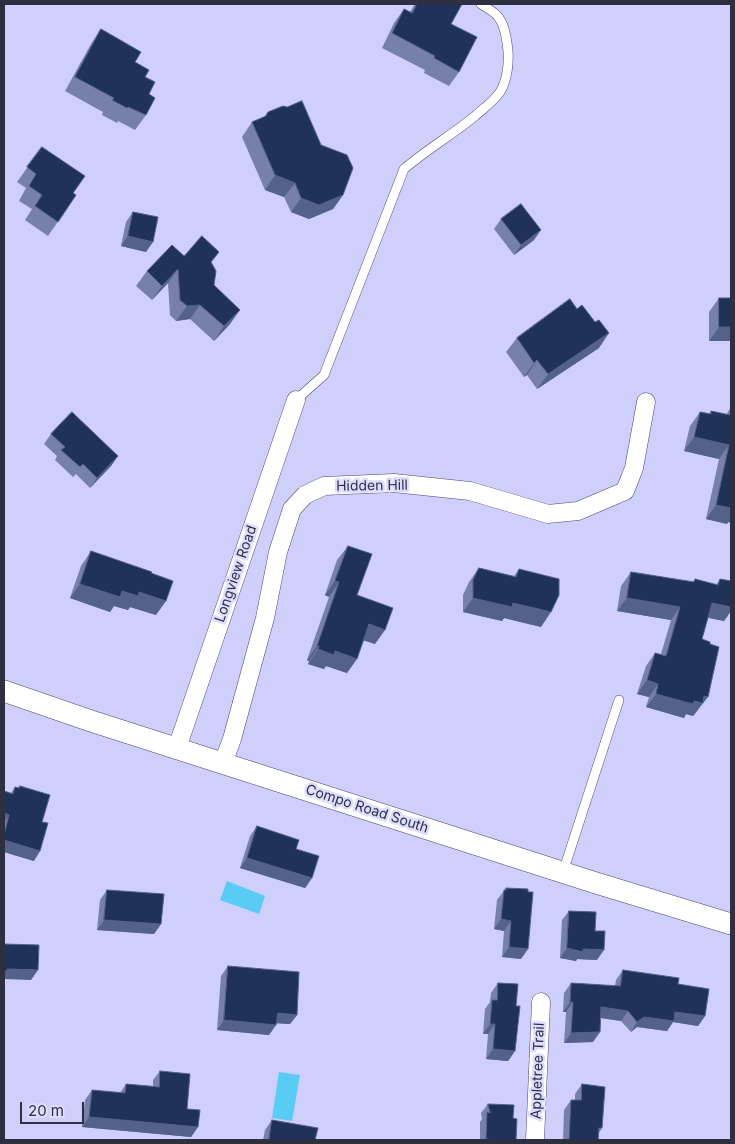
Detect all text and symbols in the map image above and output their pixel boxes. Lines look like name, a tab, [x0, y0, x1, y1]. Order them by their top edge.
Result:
street label: Hidden Hill	[336, 477, 408, 495]
street label: Longview Road	[212, 523, 260, 625]
street label: Compo Road South	[304, 781, 430, 837]
street label: Appletree Trail	[528, 1023, 548, 1119]
scale bar	[22, 1092, 86, 1124]
text: 20 m	[28, 1101, 64, 1120]

